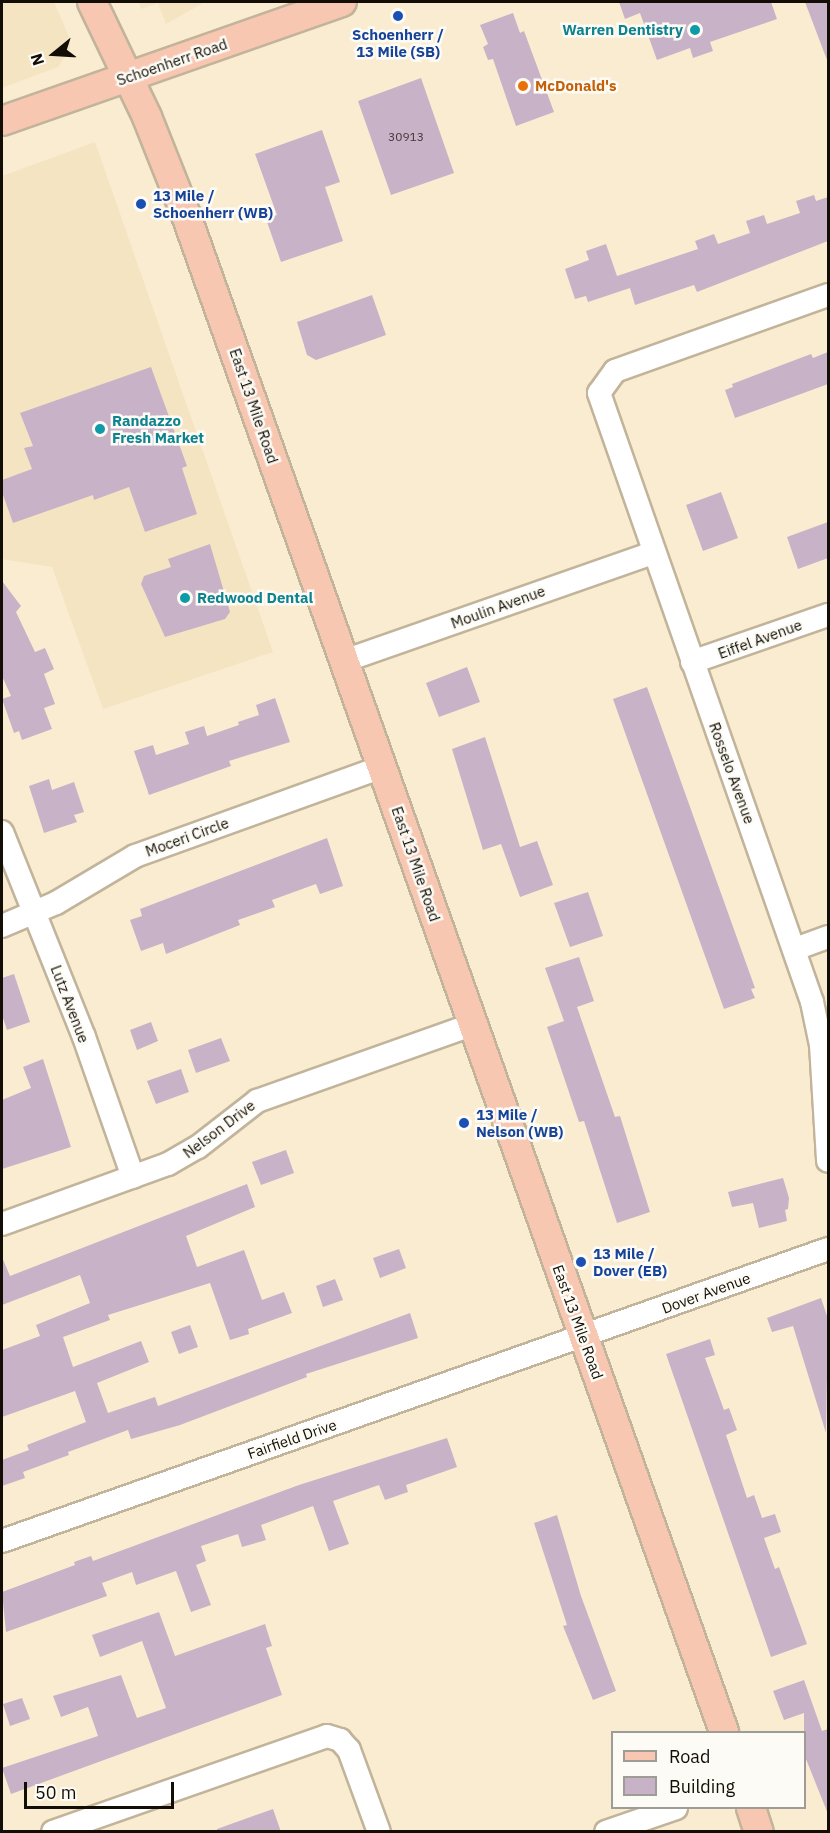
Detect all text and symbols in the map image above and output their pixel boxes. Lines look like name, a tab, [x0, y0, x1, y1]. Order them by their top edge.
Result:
marker: Schoenherr / 13 Mile (SB)	[391, 9, 405, 23]
place label: Warren Dentistry	[562, 21, 683, 39]
marker: Warren Dentistry	[688, 23, 702, 37]
north arrow	[24, 24, 84, 84]
place label: Schoenherr / 13 Mile (SB)	[352, 25, 444, 60]
street label: Schoenherr Road	[114, 35, 230, 89]
text: N	[26, 51, 48, 68]
place label: McDonald's	[535, 77, 617, 95]
marker: McDonald's	[516, 79, 530, 93]
house number: 30913	[388, 130, 424, 144]
place label: 13 Mile / Schoenherr (WB)	[153, 186, 273, 221]
marker: 13 Mile / Schoenherr (WB)	[134, 197, 148, 211]
street label: East 13 Mile Road	[226, 346, 282, 466]
place label: Randazzo Fresh Market	[112, 411, 204, 446]
marker: Randazzo Fresh Market	[93, 422, 107, 436]
street label: Moulin Avenue	[448, 582, 548, 632]
place label: Redwood Dental	[197, 589, 313, 607]
marker: Redwood Dental	[178, 591, 192, 605]
street label: Eiffel Avenue	[716, 615, 804, 663]
street label: Rosselo Avenue	[705, 720, 759, 826]
street label: East 13 Mile Road	[388, 804, 444, 924]
street label: Moceri Circle	[143, 814, 231, 860]
street label: Lutz Avenue	[47, 963, 93, 1045]
street label: Nelson Drive	[179, 1096, 259, 1162]
place label: 13 Mile / Nelson (WB)	[476, 1105, 563, 1140]
marker: 13 Mile / Nelson (WB)	[457, 1116, 471, 1130]
place label: 13 Mile / Dover (EB)	[593, 1244, 667, 1279]
marker: 13 Mile / Dover (EB)	[574, 1255, 588, 1269]
street label: East 13 Mile Road	[549, 1262, 607, 1382]
street label: Dover Avenue	[659, 1269, 753, 1317]
street label: Fairfield Drive	[245, 1415, 339, 1463]
legend	[611, 1731, 806, 1809]
text: Road	[669, 1745, 710, 1768]
scale bar	[27, 1770, 177, 1808]
text: Building	[669, 1775, 735, 1798]
text: 50 m	[35, 1781, 77, 1804]

